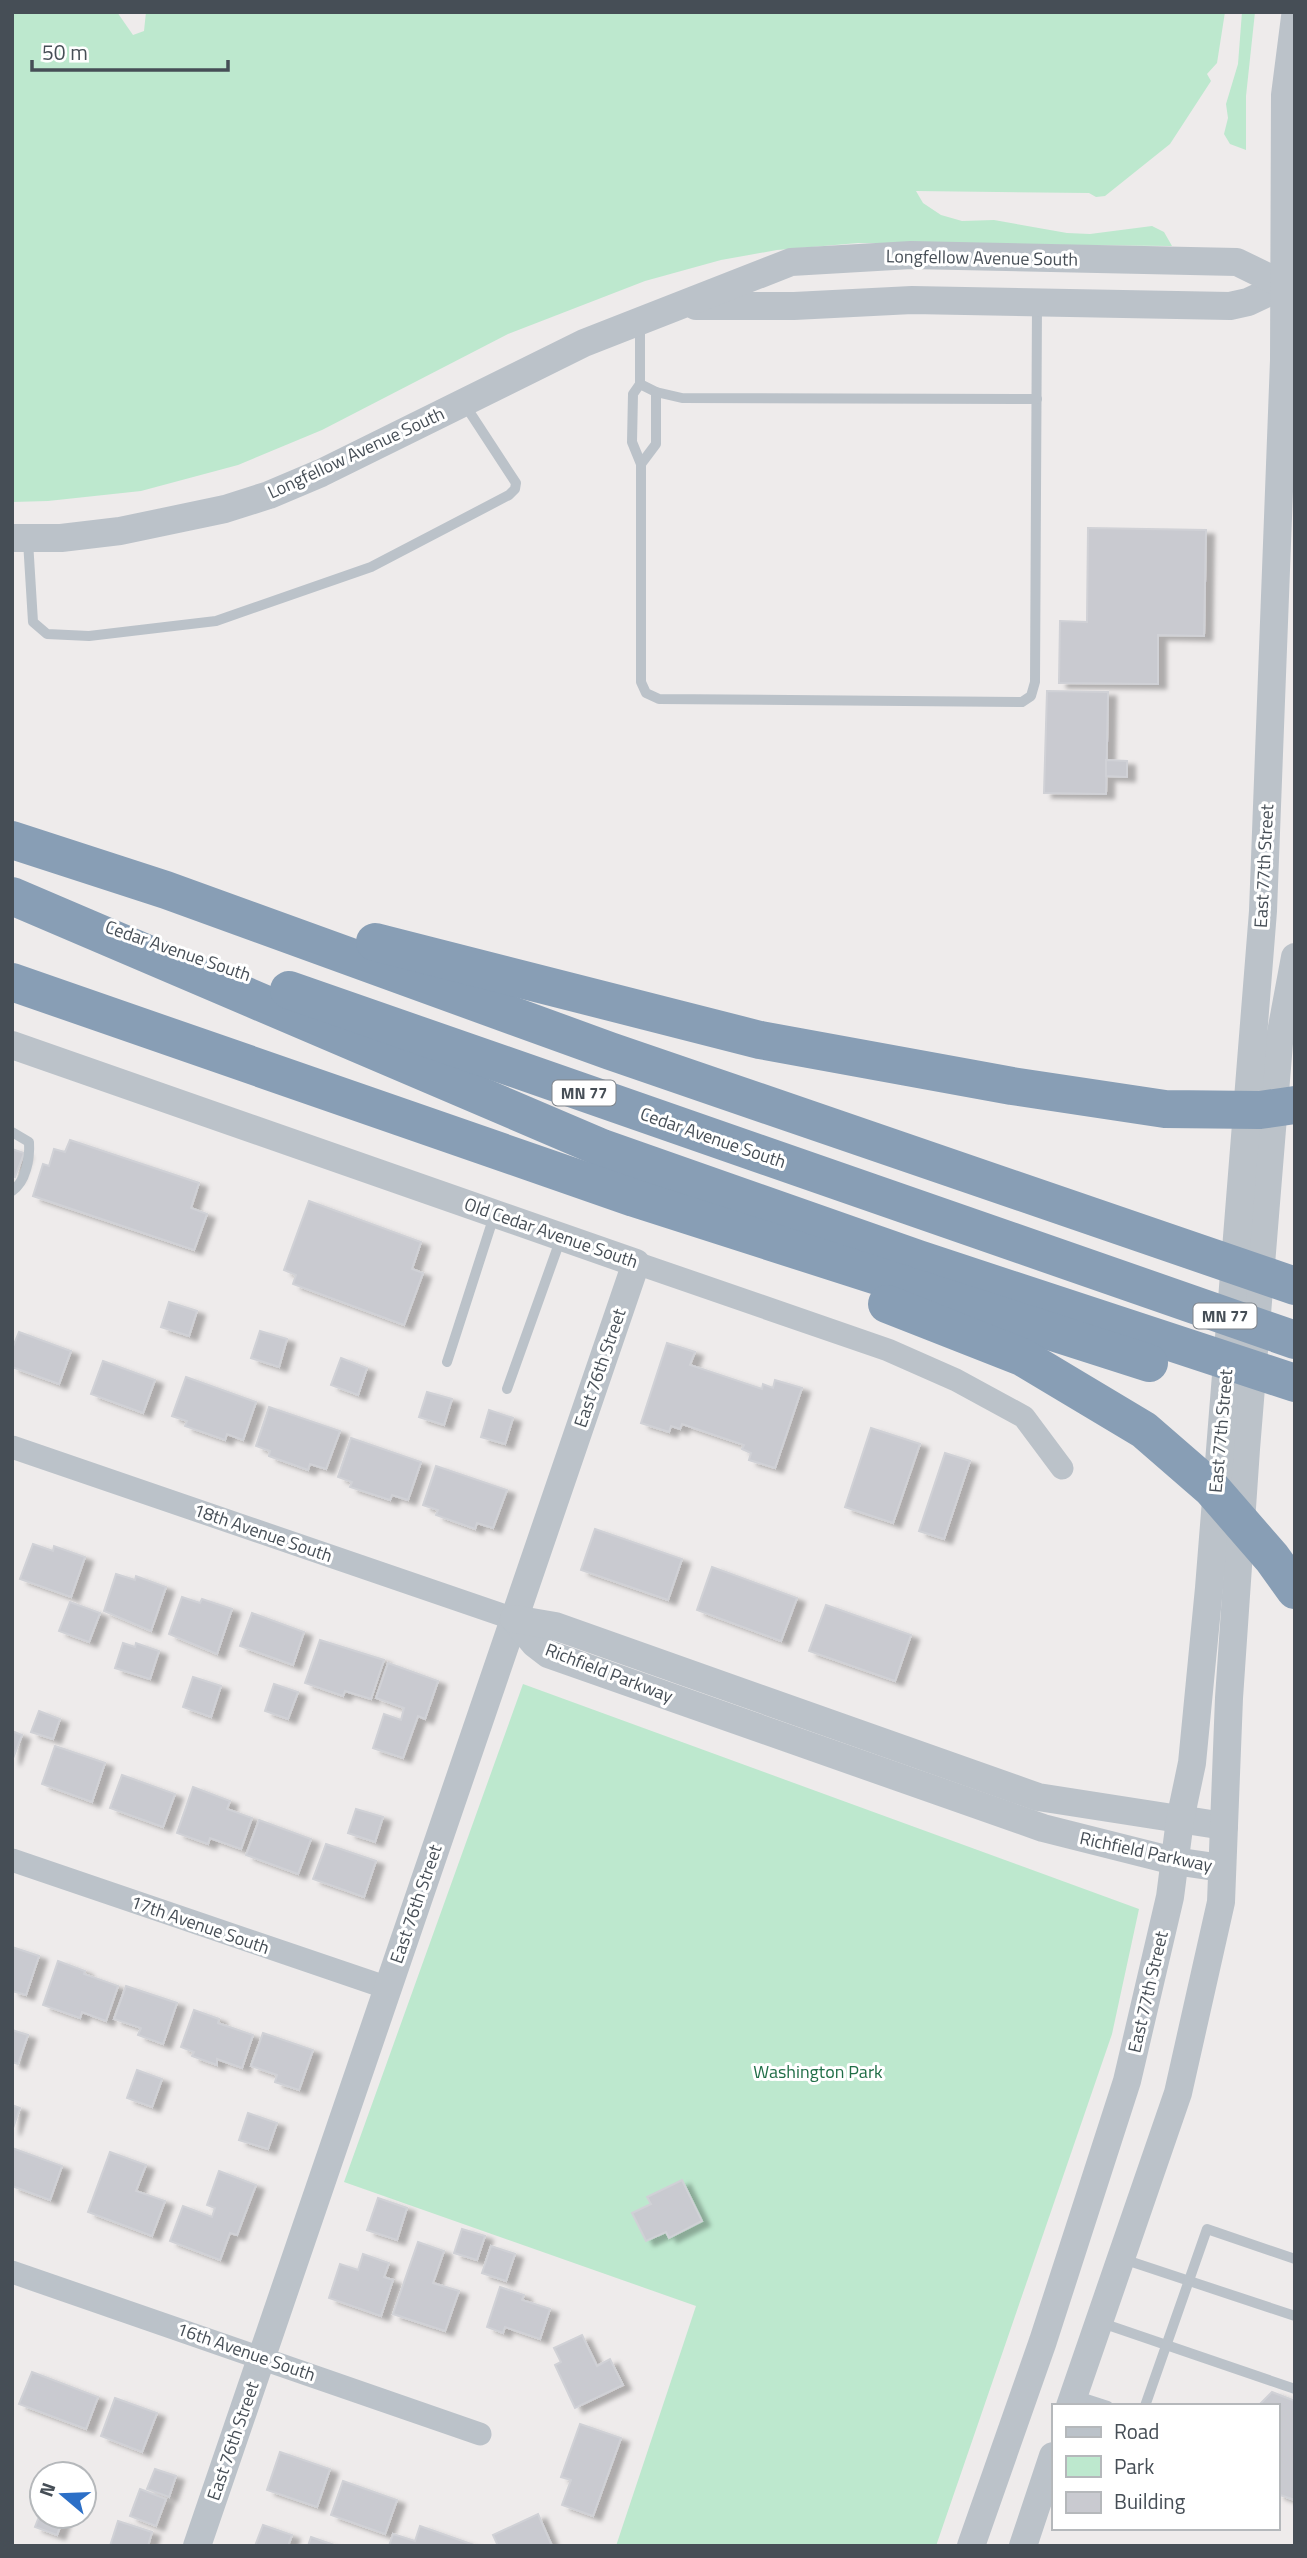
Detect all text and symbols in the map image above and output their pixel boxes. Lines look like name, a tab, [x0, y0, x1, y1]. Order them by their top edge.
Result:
scale bar	[32, 28, 228, 72]
text: 50 m	[42, 36, 88, 68]
street label: Longfellow Avenue South	[886, 242, 1078, 273]
street label: Longfellow Avenue South	[263, 400, 449, 505]
street label: East 77th Street	[1247, 803, 1280, 929]
street label: Cedar Avenue South	[102, 913, 255, 988]
road number: MN 77	[552, 1080, 616, 1106]
street label: Cedar Avenue South	[637, 1100, 790, 1175]
street label: Old Cedar Avenue South	[461, 1190, 642, 1275]
street label: East 76th Street	[567, 1304, 633, 1431]
road number: MN 77	[1194, 1304, 1256, 1328]
street label: East 77th Street	[1202, 1367, 1239, 1494]
street label: 18th Avenue South	[190, 1496, 336, 1569]
street label: Richfield Parkway	[541, 1636, 677, 1709]
street label: Richfield Parkway	[1077, 1824, 1215, 1879]
street label: East 76th Street	[383, 1840, 449, 1967]
street label: 17th Avenue South	[127, 1888, 273, 1961]
street label: East 77th Street	[1120, 1928, 1175, 2055]
park label: Washington Park	[753, 2058, 883, 2085]
street label: 16th Avenue South	[173, 2315, 319, 2388]
street label: East 76th Street	[200, 2377, 266, 2504]
legend	[1052, 2404, 1279, 2530]
text: Road	[1114, 2415, 1159, 2447]
text: Park	[1114, 2450, 1154, 2482]
north arrow	[28, 2460, 98, 2530]
text: N	[31, 2478, 62, 2500]
text: Building	[1114, 2485, 1186, 2517]

